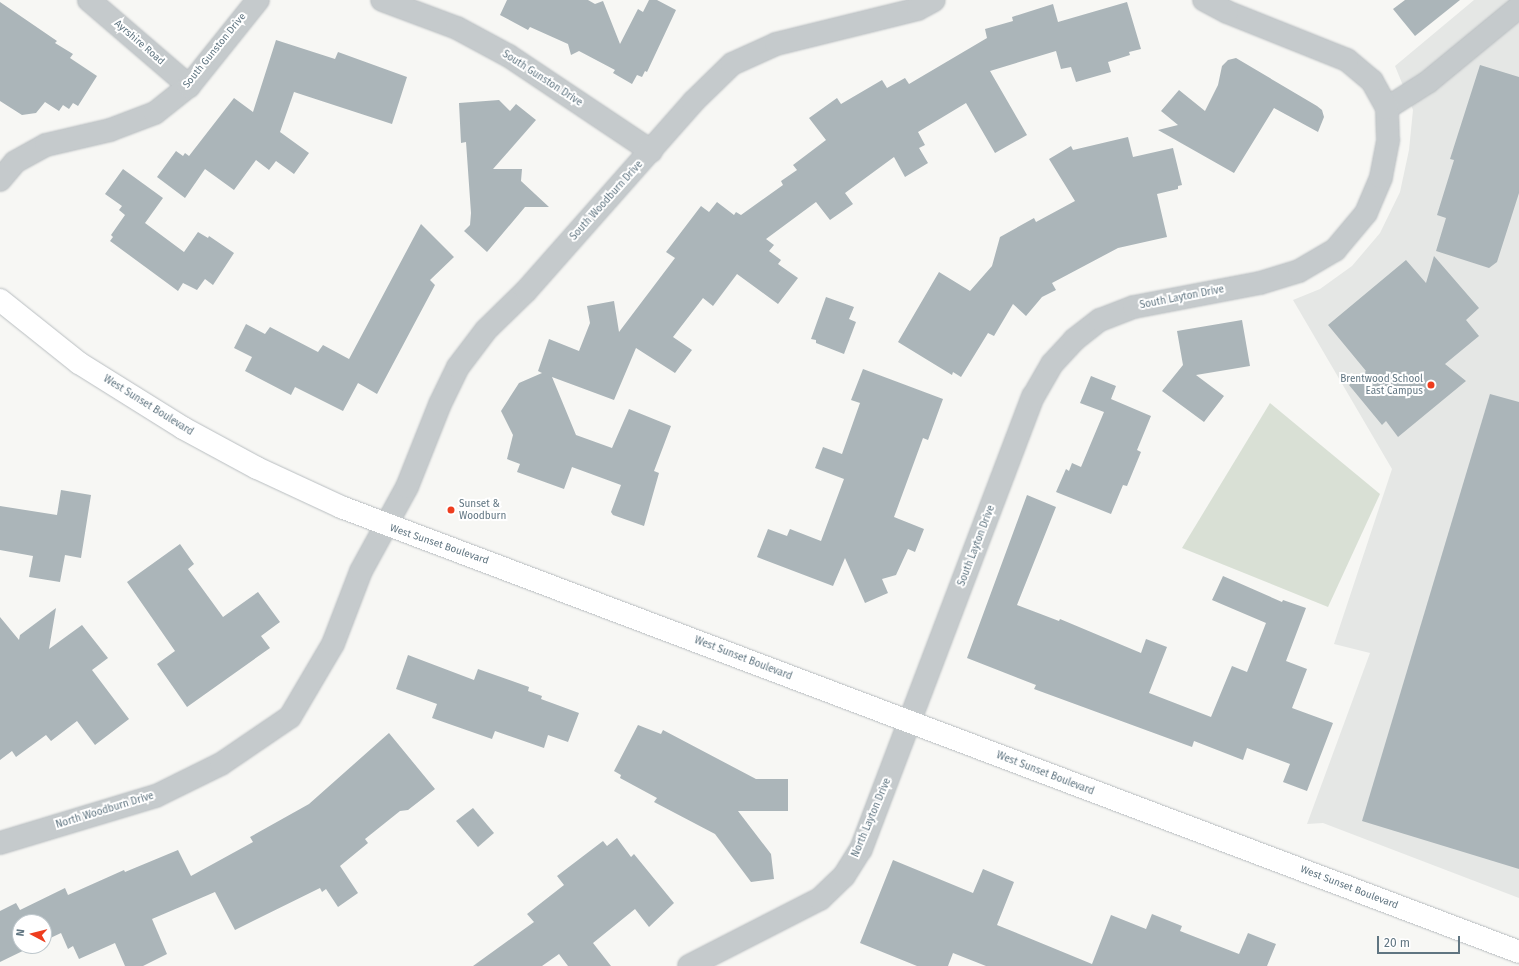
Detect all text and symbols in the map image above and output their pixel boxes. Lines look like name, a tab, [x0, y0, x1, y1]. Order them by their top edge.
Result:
street label: South Gunston Drive	[181, 11, 249, 91]
street label: Ayrshire Road	[112, 18, 166, 68]
street label: South Gunston Drive	[500, 49, 584, 109]
street label: South Woodburn Drive	[568, 159, 646, 243]
street label: South Layton Drive	[1139, 284, 1225, 312]
street label: West Sunset Boulevard	[101, 373, 195, 439]
place label: Brentwood School East Campus	[1340, 373, 1423, 396]
marker: Brentwood School East Campus	[1426, 380, 1436, 390]
place label: Sunset & Woodburn	[459, 498, 506, 522]
street label: South Layton Drive	[956, 504, 998, 588]
marker: Sunset & Woodburn	[446, 505, 456, 515]
street label: West Sunset Boulevard	[388, 522, 490, 568]
street label: West Sunset Boulevard	[692, 635, 794, 683]
street label: West Sunset Boulevard	[994, 750, 1096, 798]
street label: North Layton Drive	[850, 777, 894, 859]
street label: North Woodburn Drive	[54, 790, 156, 832]
street label: West Sunset Boulevard	[1298, 864, 1400, 912]
north arrow	[12, 914, 52, 954]
text: N	[14, 928, 27, 937]
scale bar	[1379, 928, 1462, 954]
text: 20 m	[1384, 936, 1410, 950]

